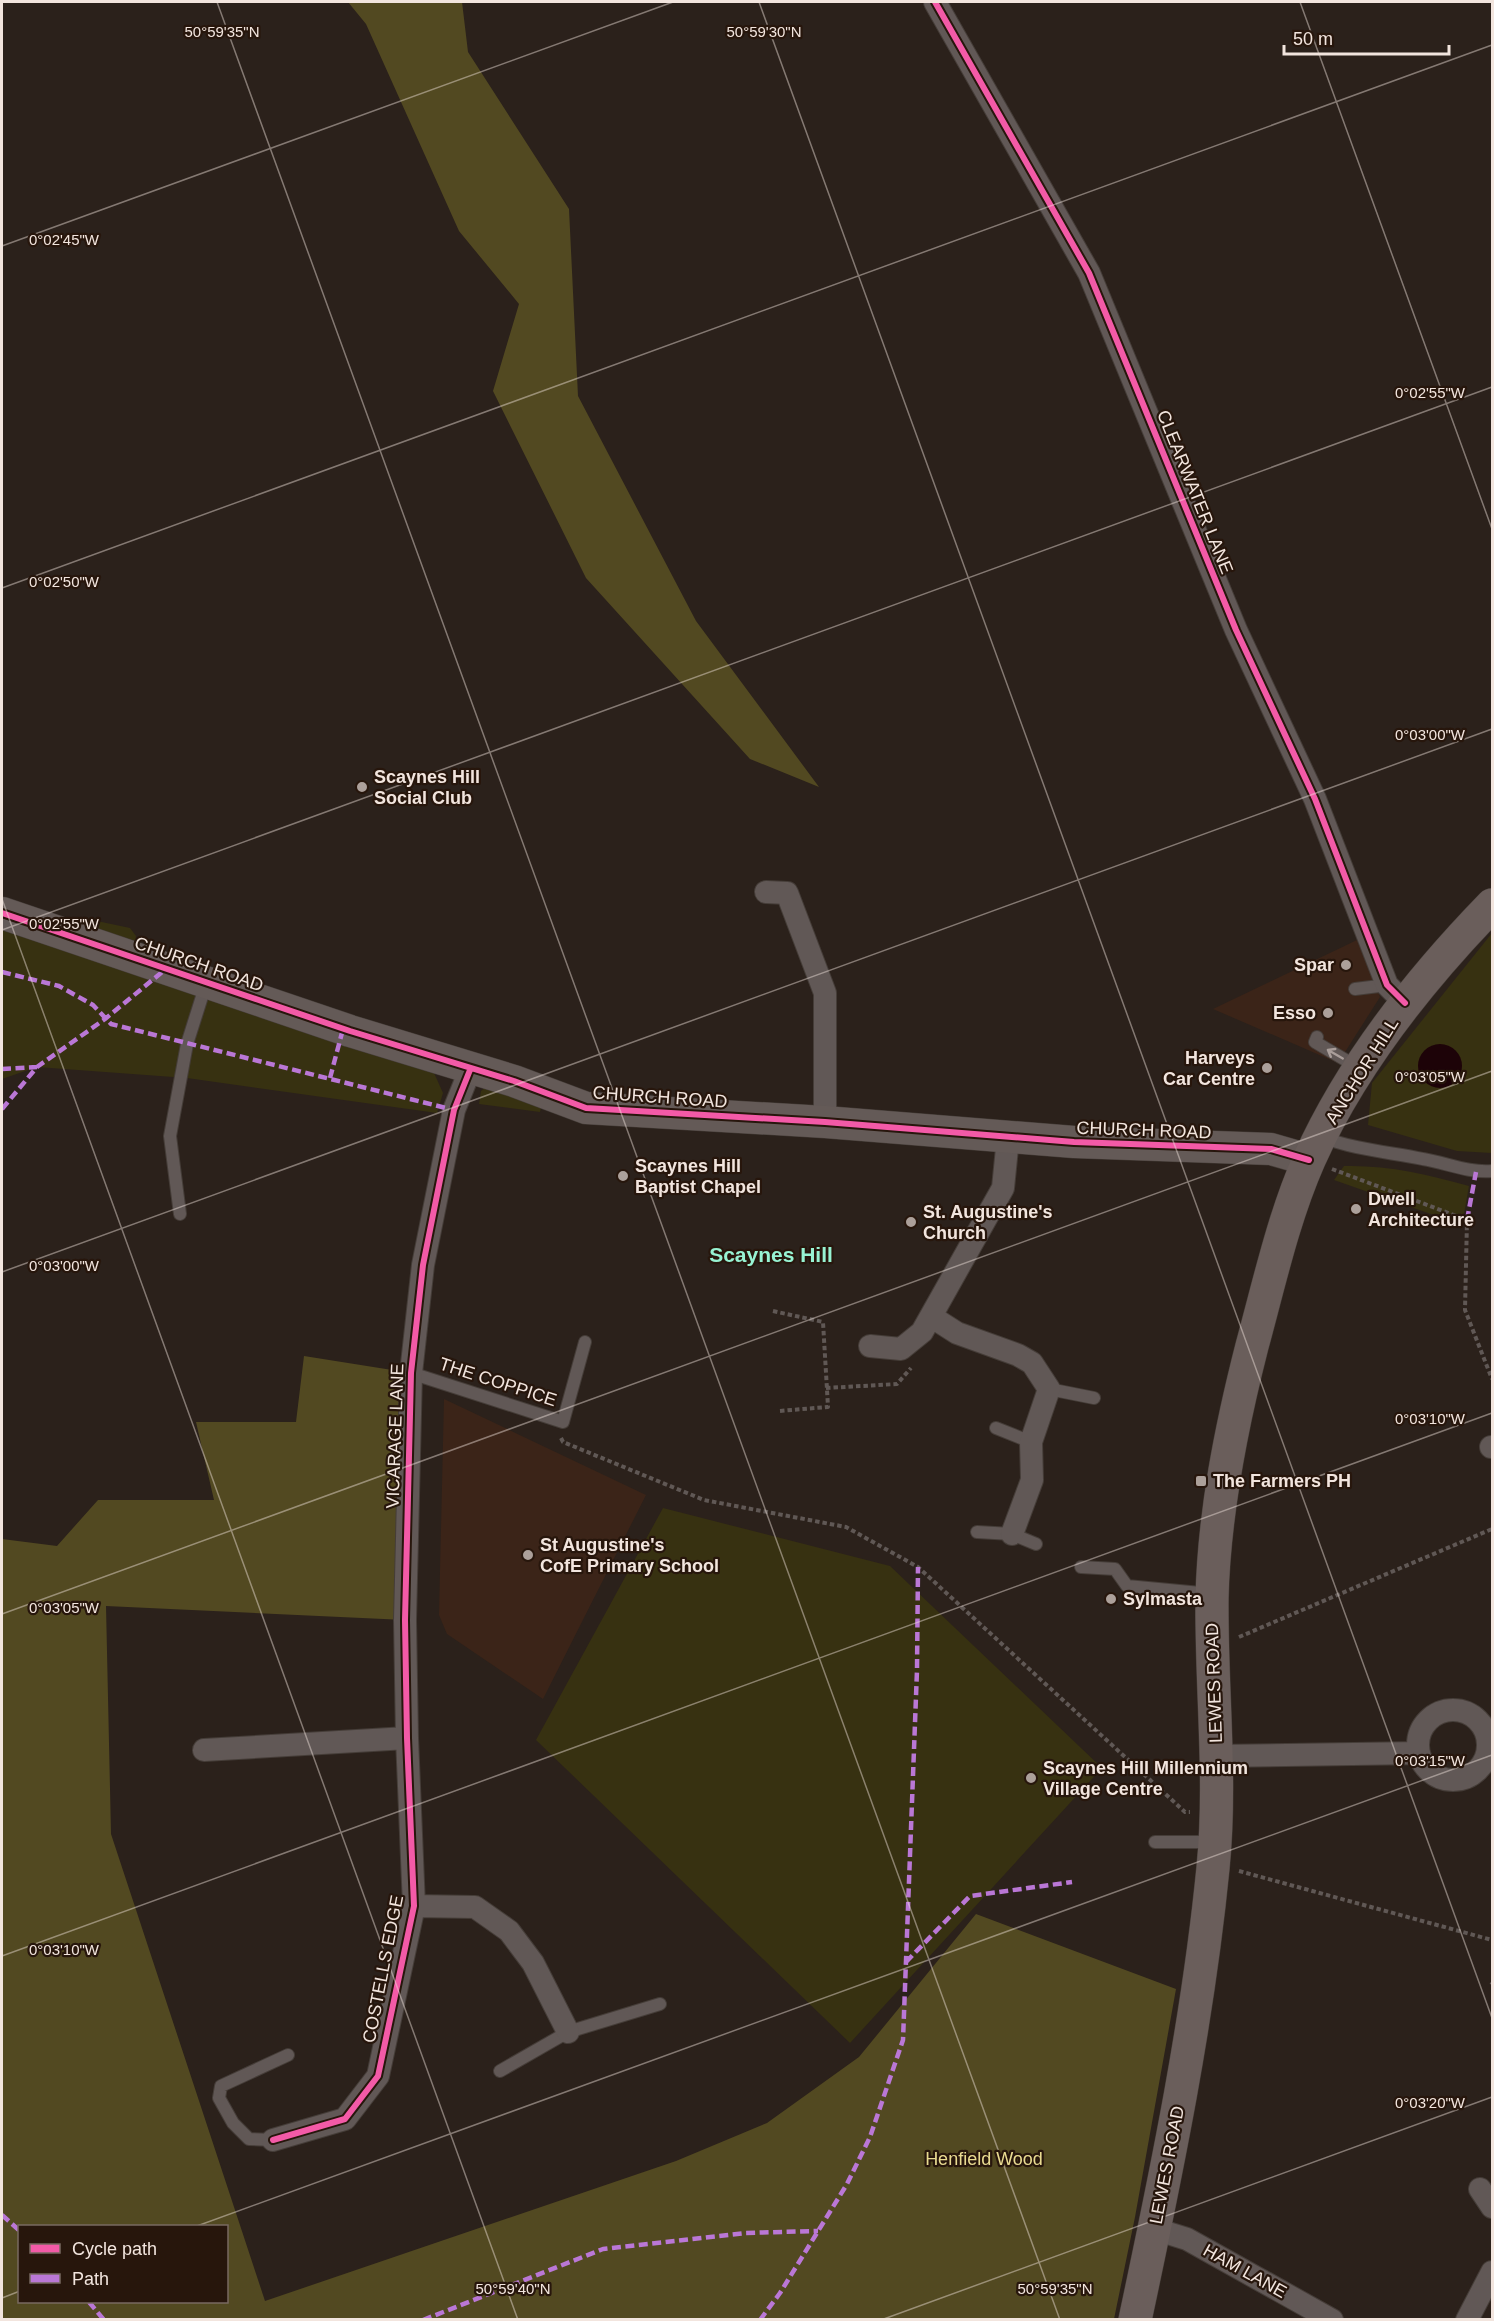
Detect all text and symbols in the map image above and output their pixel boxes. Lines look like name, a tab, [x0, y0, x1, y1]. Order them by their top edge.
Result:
scale bar	[1284, 18, 1449, 56]
text: 50°59'35"N	[184, 23, 260, 40]
text: 50°59'30"N	[726, 23, 802, 40]
text: 50 m	[1293, 29, 1333, 49]
text: 0°02'45"W	[29, 231, 100, 248]
text: 0°02'55"W	[1395, 384, 1466, 401]
street label: CLEARWATER LANE	[1153, 407, 1237, 577]
text: 0°02'50"W	[29, 573, 100, 590]
text: 0°03'00"W	[1395, 726, 1466, 743]
place label: Scaynes Hill Social Club	[374, 767, 480, 808]
marker: Scaynes Hill Social Club	[355, 780, 369, 794]
text: 0°02'55"W	[29, 915, 100, 932]
street label: CHURCH ROAD	[132, 933, 266, 995]
place label: Spar	[1294, 955, 1334, 975]
marker: Spar	[1339, 958, 1353, 972]
place label: Esso	[1273, 1003, 1316, 1023]
marker: Esso	[1321, 1006, 1335, 1020]
street label: ANCHOR HILL	[1321, 1014, 1403, 1128]
one-way arrow	[1327, 1047, 1344, 1059]
place label: Harveys Car Centre	[1163, 1048, 1255, 1089]
marker: Harveys Car Centre	[1260, 1061, 1274, 1075]
text: 0°03'05"W	[1395, 1068, 1466, 1085]
street label: CHURCH ROAD	[592, 1082, 728, 1112]
street label: CHURCH ROAD	[1076, 1118, 1212, 1142]
place label: Scaynes Hill Baptist Chapel	[635, 1156, 761, 1197]
marker: Scaynes Hill Baptist Chapel	[616, 1169, 630, 1183]
place label: Dwell Architecture	[1368, 1189, 1474, 1230]
place label: St. Augustine's Church	[923, 1202, 1053, 1243]
marker: Dwell Architecture	[1349, 1202, 1363, 1216]
marker: St. Augustine's Church	[904, 1215, 918, 1229]
district label: Scaynes Hill	[709, 1243, 833, 1266]
text: 0°03'00"W	[29, 1257, 100, 1274]
street label: THE COPPICE	[437, 1354, 559, 1410]
street label: VICARAGE LANE	[382, 1363, 408, 1509]
text: 0°03'10"W	[1395, 1410, 1466, 1427]
place label: The Farmers PH	[1213, 1471, 1351, 1491]
marker: The Farmers PH	[1194, 1474, 1208, 1488]
place label: St Augustine's CofE Primary School	[540, 1535, 719, 1576]
marker: St Augustine's CofE Primary School	[521, 1548, 535, 1562]
place label: Sylmasta	[1123, 1589, 1203, 1609]
marker: Sylmasta	[1104, 1592, 1118, 1606]
text: 0°03'05"W	[29, 1599, 100, 1616]
street label: LEWES ROAD	[1202, 1623, 1226, 1743]
text: 0°03'15"W	[1395, 1752, 1466, 1769]
place label: Scaynes Hill Millennium Village Centre	[1043, 1758, 1248, 1799]
marker: Scaynes Hill Millennium Village Centre	[1024, 1771, 1038, 1785]
street label: COSTELLS EDGE	[359, 1893, 407, 2045]
text: 0°03'10"W	[29, 1941, 100, 1958]
text: 0°03'20"W	[1395, 2094, 1466, 2111]
street label: LEWES ROAD	[1146, 2104, 1188, 2226]
park label: Henfield Wood	[925, 2149, 1043, 2169]
legend	[18, 2225, 228, 2303]
text: Cycle path	[72, 2239, 157, 2259]
street label: HAM LANE	[1200, 2240, 1290, 2302]
text: Path	[72, 2269, 109, 2289]
text: 50°59'40"N	[475, 2280, 551, 2297]
text: 50°59'35"N	[1017, 2280, 1093, 2297]

